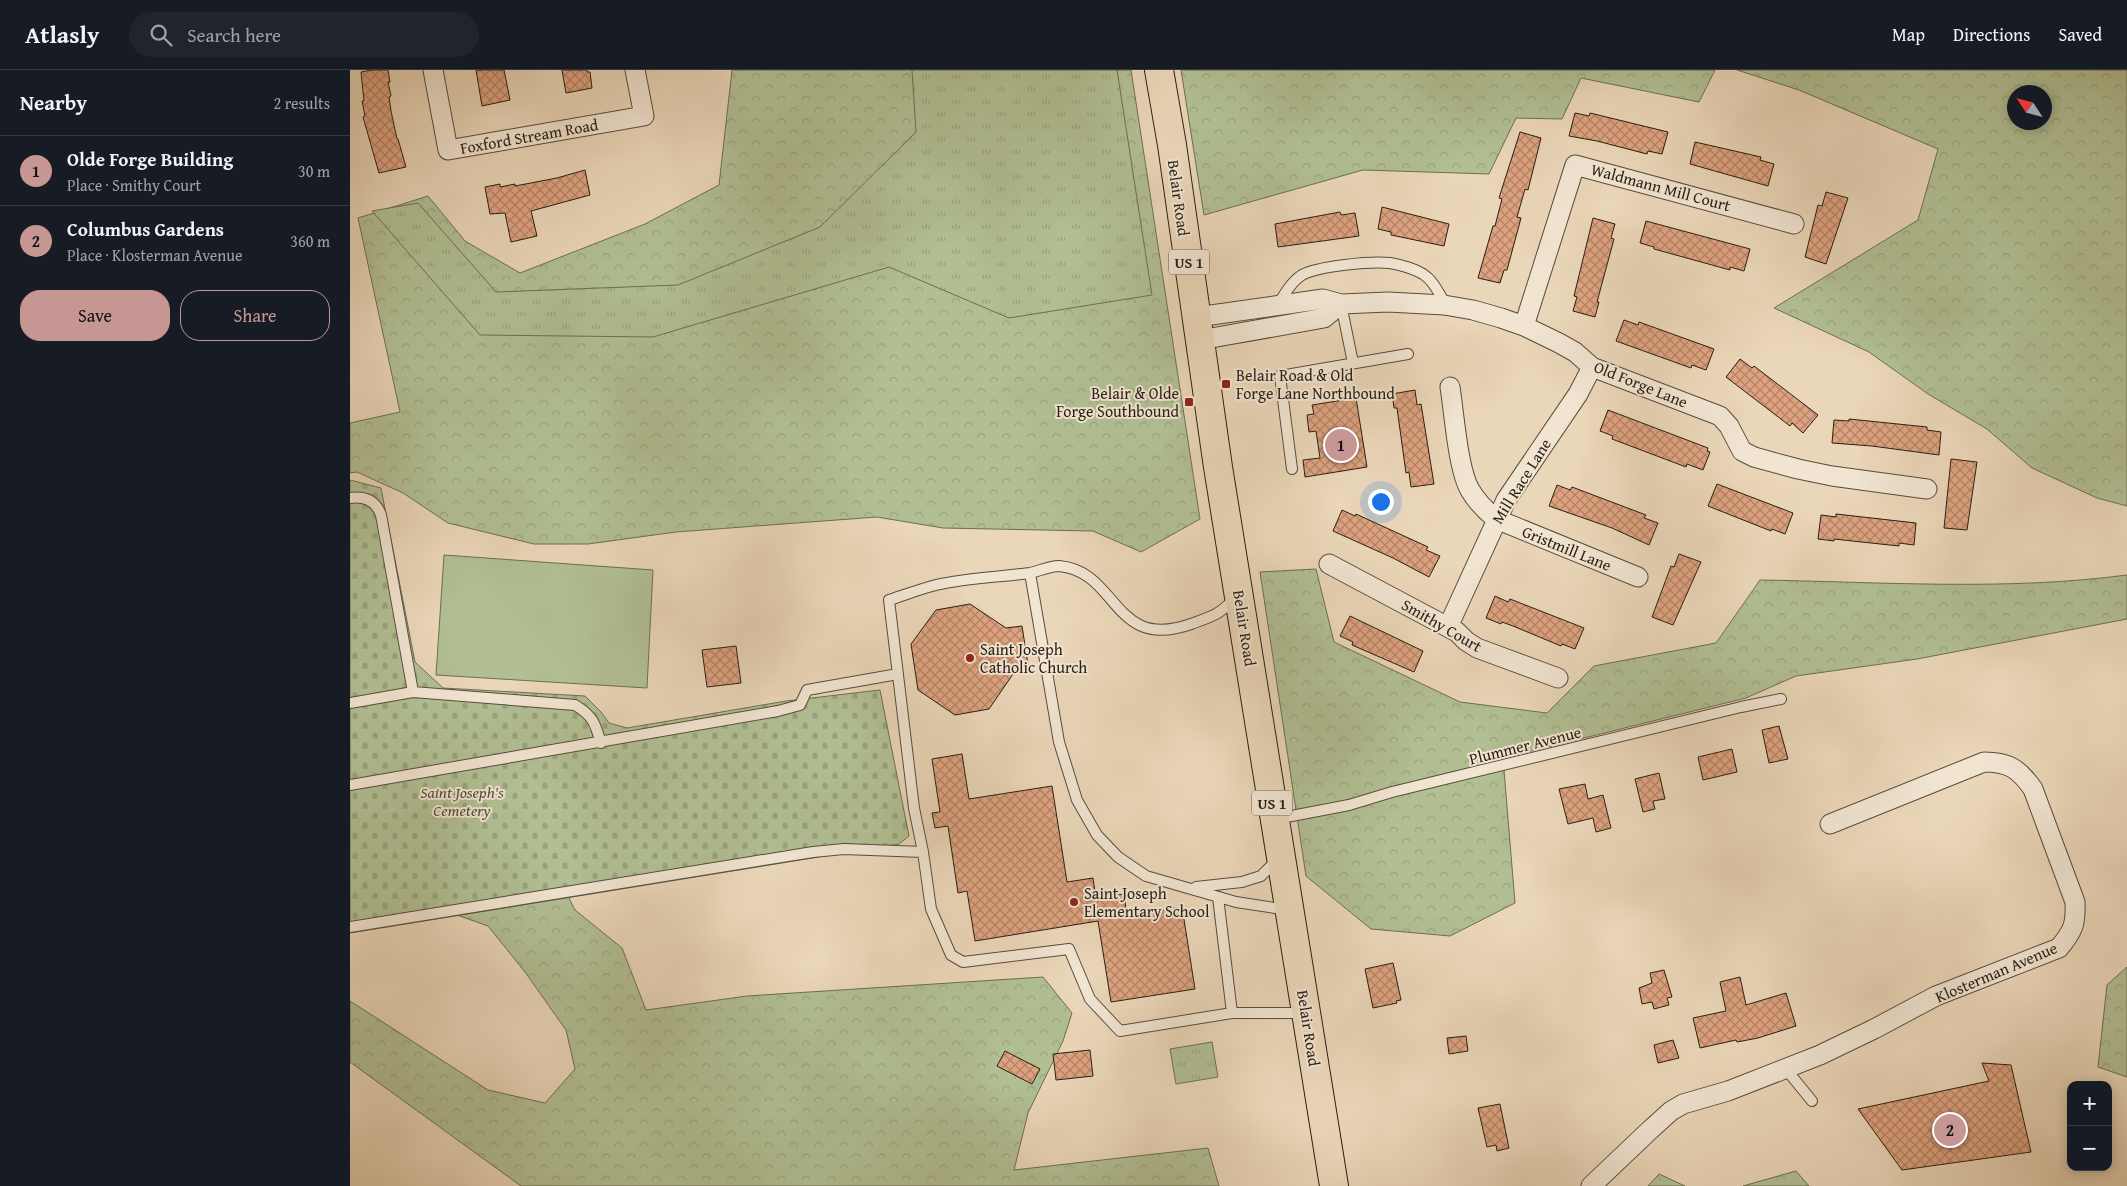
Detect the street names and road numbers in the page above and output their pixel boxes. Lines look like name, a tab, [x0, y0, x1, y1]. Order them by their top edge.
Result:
street label: Foxford Stream Road	[458, 112, 600, 160]
street label: Waldmann Mill Court	[1589, 157, 1734, 217]
street label: Belair Road	[1162, 158, 1196, 238]
road number: US 1	[1169, 250, 1209, 274]
street label: Old Forge Lane	[1591, 354, 1691, 414]
street label: Mill Race Lane	[1485, 434, 1557, 528]
street label: Gristmill Lane	[1519, 519, 1615, 577]
street label: Belair Road	[1227, 588, 1263, 668]
street label: Smithy Court	[1397, 592, 1487, 658]
street label: Plummer Avenue	[1466, 719, 1584, 771]
road number: US 1	[1252, 790, 1292, 816]
street label: Klosterman Avenue	[1931, 935, 2061, 1009]
street label: Belair Road	[1291, 988, 1327, 1068]

